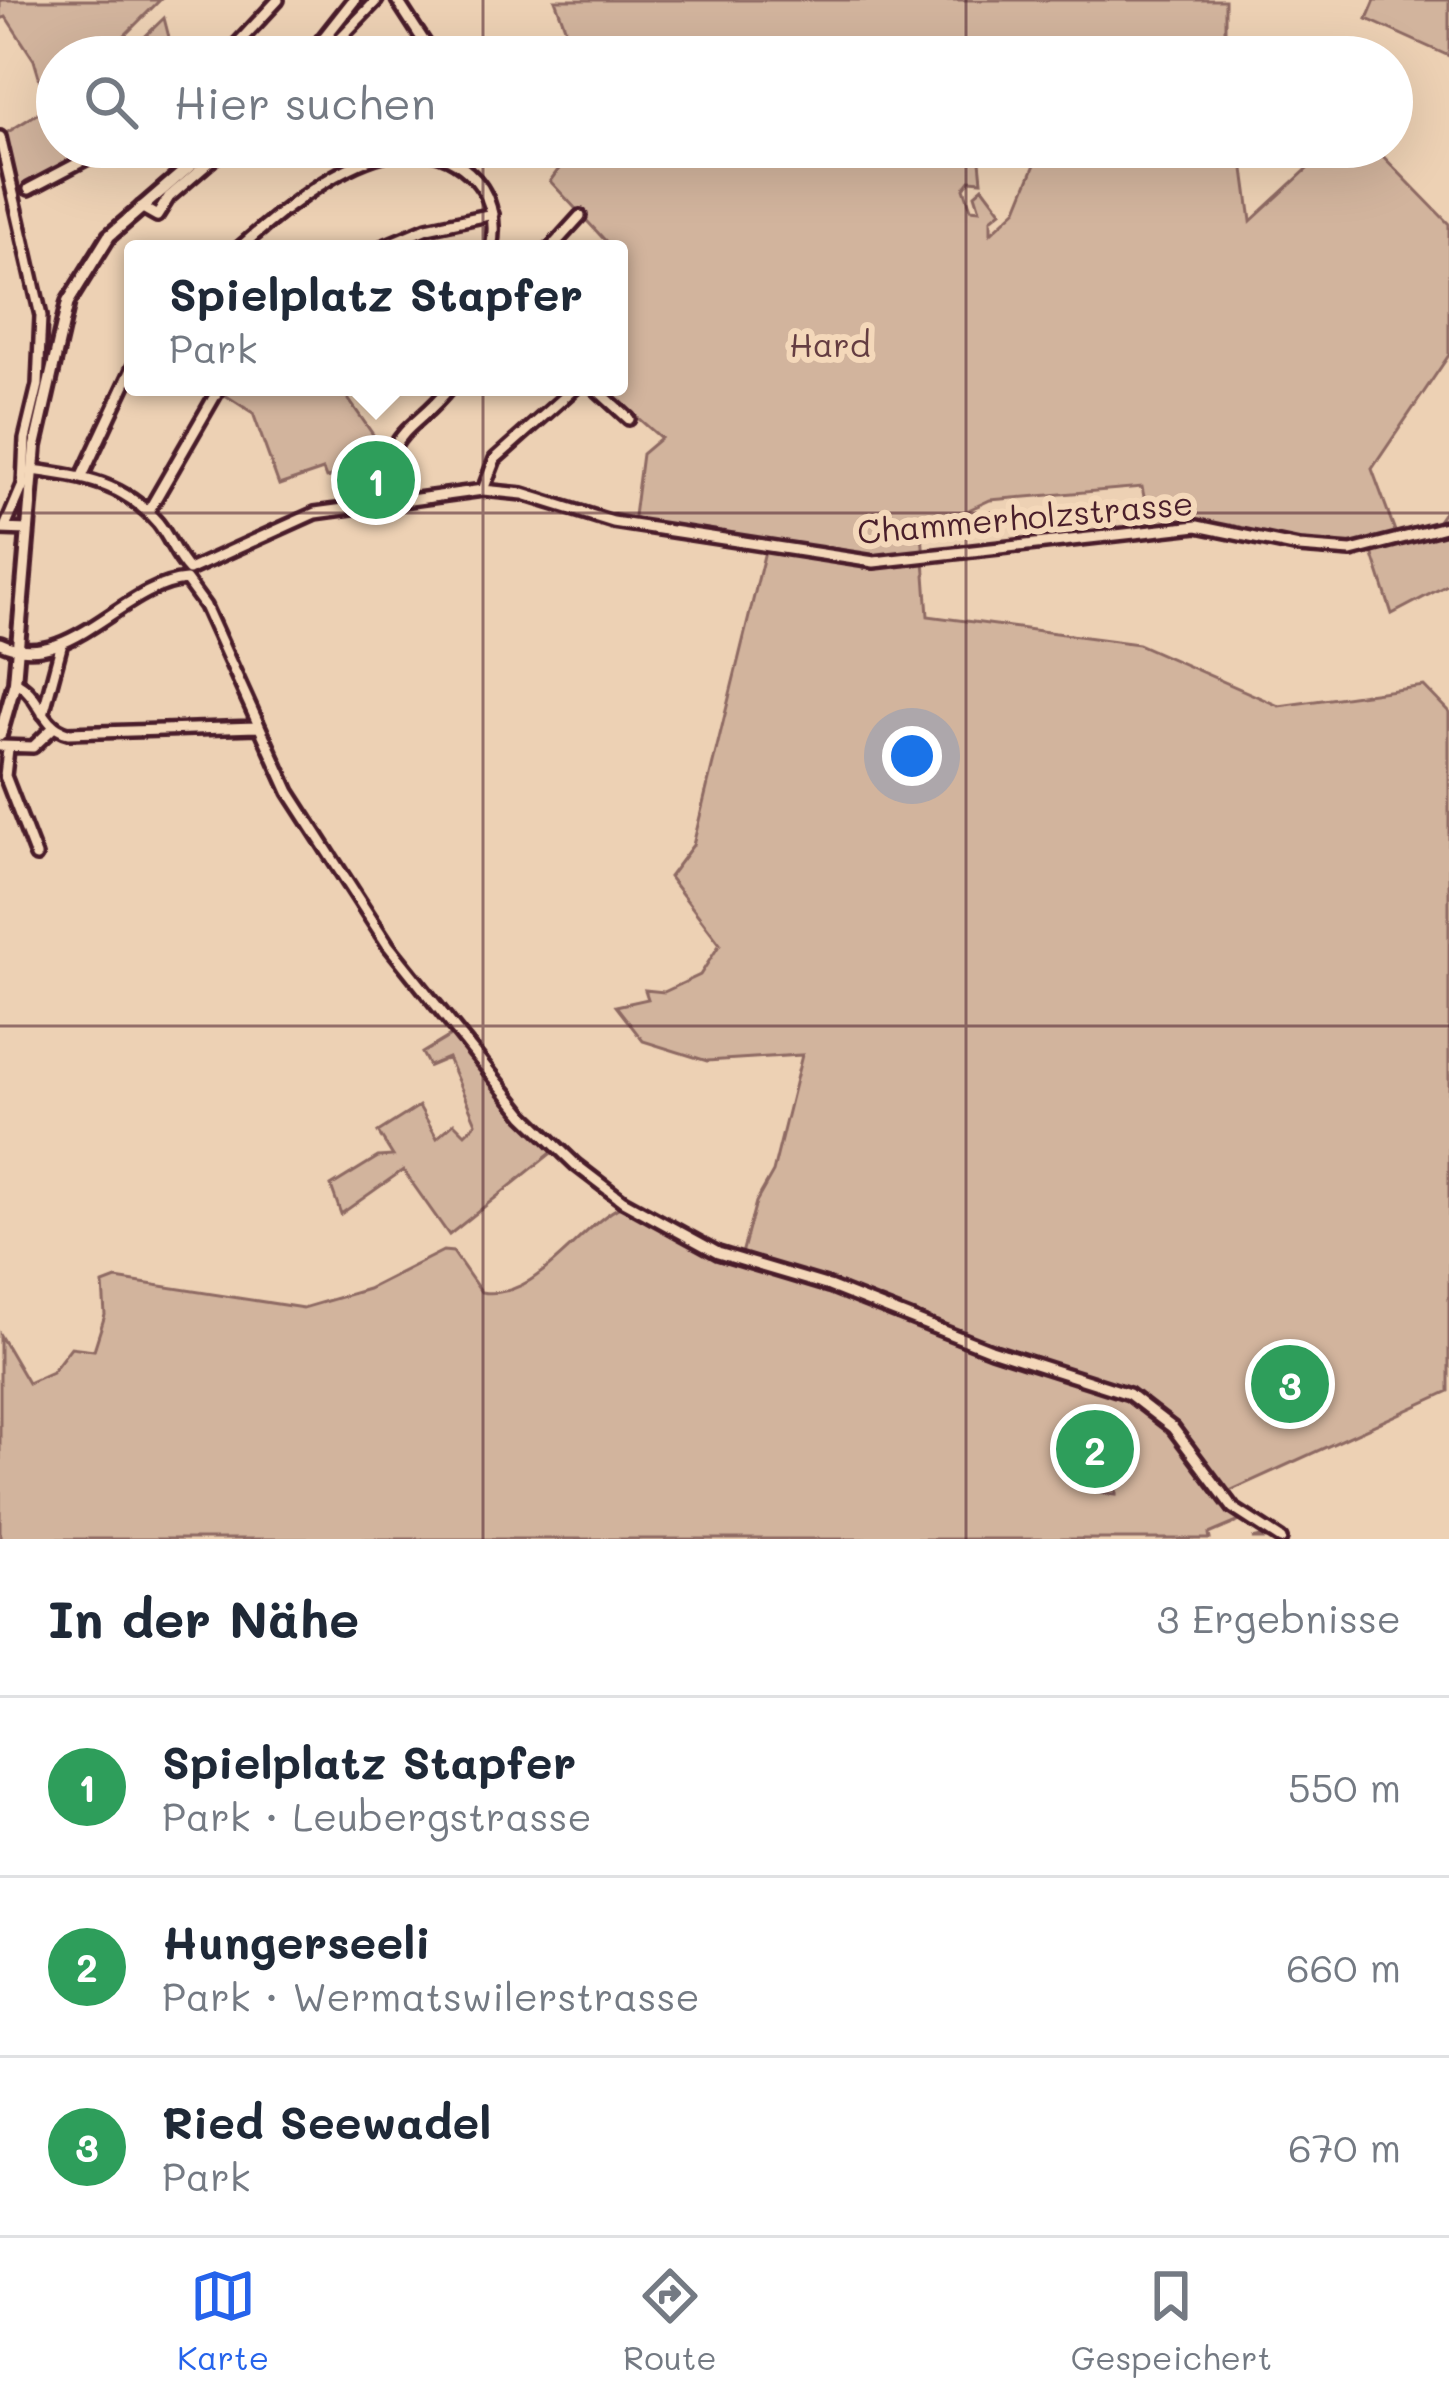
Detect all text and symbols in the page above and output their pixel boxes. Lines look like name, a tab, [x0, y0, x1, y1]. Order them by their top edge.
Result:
search box	[36, 36, 1413, 168]
icon: search	[78, 69, 144, 135]
text: Hier suchen	[174, 73, 436, 131]
popup	[124, 240, 628, 396]
text: Spielplatz Stapfer	[169, 264, 583, 322]
text: Park	[169, 322, 257, 373]
park label: Hard	[789, 322, 871, 365]
pin: 1	[337, 435, 415, 525]
street label: Chammerholzstrasse	[855, 480, 1195, 552]
your location	[882, 726, 942, 786]
pin: 3	[1251, 1339, 1329, 1429]
pin: 2	[1056, 1404, 1134, 1494]
text: In der Nähe	[48, 1584, 359, 1651]
text: 3 Ergebnisse	[1157, 1592, 1401, 1643]
text: Spielplatz Stapfer	[162, 1732, 576, 1790]
text: 1	[78, 1761, 96, 1812]
text: 550 m	[1288, 1761, 1401, 1812]
text: Park · Leubergstrasse	[162, 1790, 592, 1841]
text: Hungerseeli	[162, 1912, 431, 1970]
text: 2	[76, 1941, 98, 1992]
text: 660 m	[1286, 1941, 1401, 1992]
text: Park · Wermatswilerstrasse	[162, 1970, 700, 2021]
text: Ried Seewadel	[162, 2092, 491, 2150]
text: 3	[75, 2121, 99, 2172]
text: 670 m	[1288, 2121, 1401, 2172]
text: Park	[162, 2150, 250, 2201]
tab: Karte	[177, 2263, 269, 2378]
tab: Route	[623, 2263, 717, 2378]
tab: Gespeichert	[1071, 2263, 1272, 2378]

